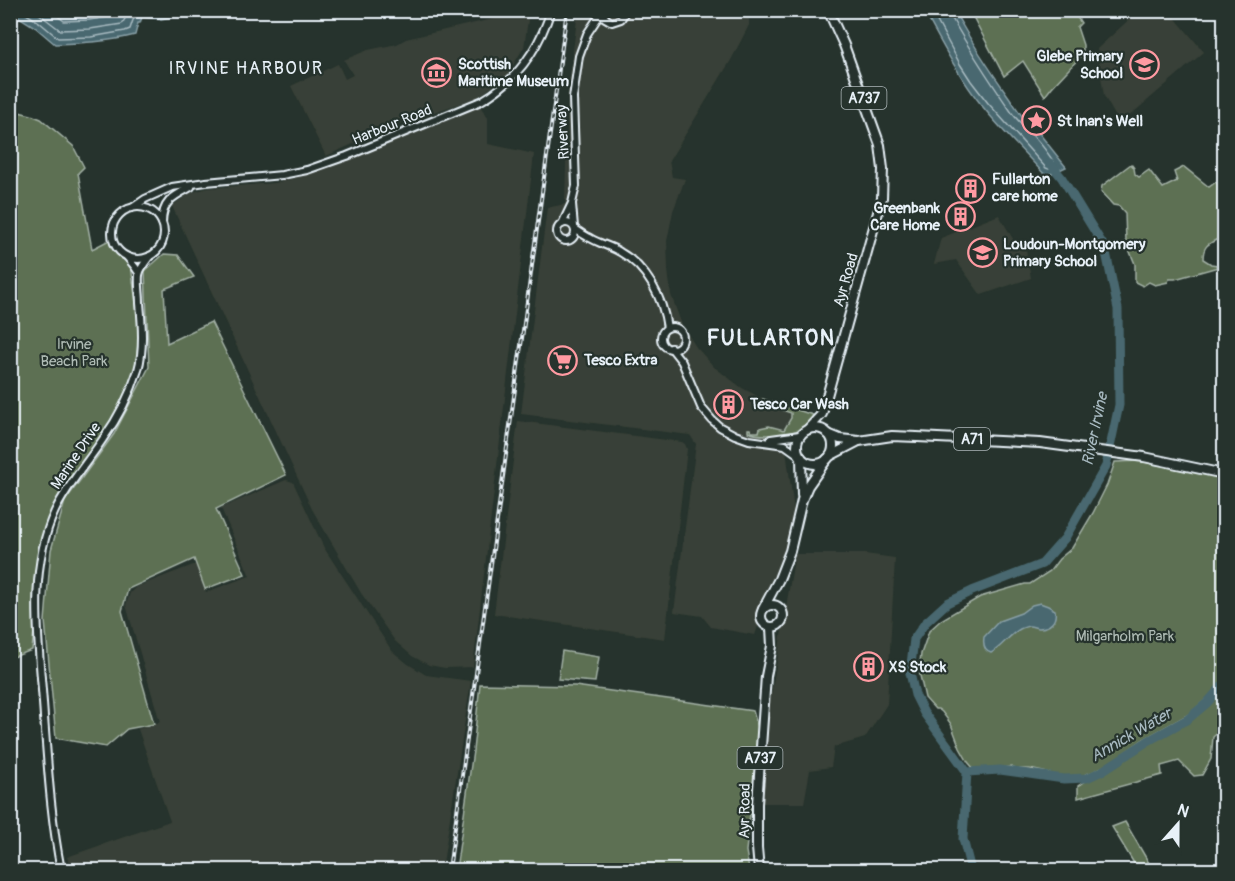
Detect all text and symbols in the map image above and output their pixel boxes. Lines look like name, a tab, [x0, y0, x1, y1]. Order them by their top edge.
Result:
place label: Glebe Primary School	[1037, 47, 1124, 83]
school or university icon: Glebe Primary School	[1128, 49, 1160, 81]
place label: Scottish Maritime Museum	[458, 55, 569, 91]
district label: IRVINE HARBOUR	[168, 57, 324, 80]
museum icon: Scottish Maritime Museum	[421, 57, 453, 89]
road number: A737	[842, 87, 886, 109]
street label: Harbour Road	[349, 100, 435, 150]
street label: Riverway	[552, 104, 574, 160]
place icon: St Inan's Well	[1020, 105, 1052, 137]
place label: St Inan's Well	[1057, 112, 1143, 131]
place label: Fullarton care home	[991, 170, 1058, 206]
building icon: Fullarton care home	[955, 172, 987, 204]
place label: Greenbank Care Home	[870, 199, 941, 235]
building icon: Greenbank Care Home	[945, 201, 977, 233]
place label: Loudoun-Montgomery Primary School	[1003, 235, 1146, 271]
school or university icon: Loudoun-Montgomery Primary School	[966, 237, 998, 269]
street label: Ayr Road	[829, 251, 863, 309]
district label: FULLARTON	[707, 325, 835, 352]
park label: Irvine Beach Park	[40, 335, 108, 371]
supermarket icon: Tesco Extra	[547, 344, 579, 376]
place label: Tesco Extra	[583, 351, 657, 370]
building icon: Tesco Car Wash	[713, 388, 745, 420]
water label: River Irvine	[1078, 389, 1113, 467]
place label: Tesco Car Wash	[749, 395, 849, 414]
street label: Marine Drive	[47, 418, 106, 493]
road number: A71	[954, 428, 990, 450]
park label: Milgarholm Park	[1076, 627, 1175, 646]
building icon: XS Stock	[852, 651, 884, 683]
place label: XS Stock	[889, 658, 947, 677]
water label: Annick Water	[1087, 703, 1177, 766]
road number: A737	[738, 747, 783, 769]
street label: Ayr Road	[735, 783, 755, 839]
north arrow	[1148, 794, 1208, 854]
text: N	[1174, 800, 1192, 822]

